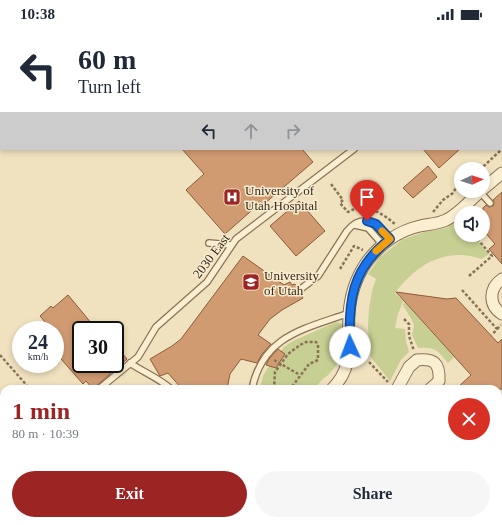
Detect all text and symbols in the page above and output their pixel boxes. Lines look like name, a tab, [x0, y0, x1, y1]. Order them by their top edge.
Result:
text: 10:38	[20, 6, 55, 22]
icon: left	[12, 44, 64, 96]
text: 60 m	[78, 44, 136, 75]
text: Turn left	[78, 77, 141, 97]
icon: left	[198, 120, 220, 142]
icon: ahead	[240, 120, 262, 142]
icon: right	[282, 120, 304, 142]
north arrow	[454, 162, 490, 198]
map controls	[454, 162, 490, 242]
pin	[350, 180, 384, 221]
place label: University of Utah Hospital	[245, 183, 318, 213]
icon: arrive	[356, 186, 378, 208]
hospital icon: University of Utah Hospital	[222, 187, 242, 207]
button: sound	[454, 206, 490, 242]
street label: 2030 East	[189, 231, 233, 281]
place label: University of Utah	[264, 268, 319, 298]
school or university icon: University of Utah	[241, 272, 261, 292]
speed limit sign: 30	[72, 321, 124, 373]
position arrow	[329, 326, 371, 368]
text: 24	[28, 331, 48, 353]
text: km/h	[28, 351, 48, 362]
text: 1 min	[12, 398, 70, 424]
button: close	[448, 398, 490, 440]
text: 80 m · 10:39	[12, 426, 79, 441]
button: Exit	[12, 471, 247, 517]
button: Share	[255, 471, 490, 517]

